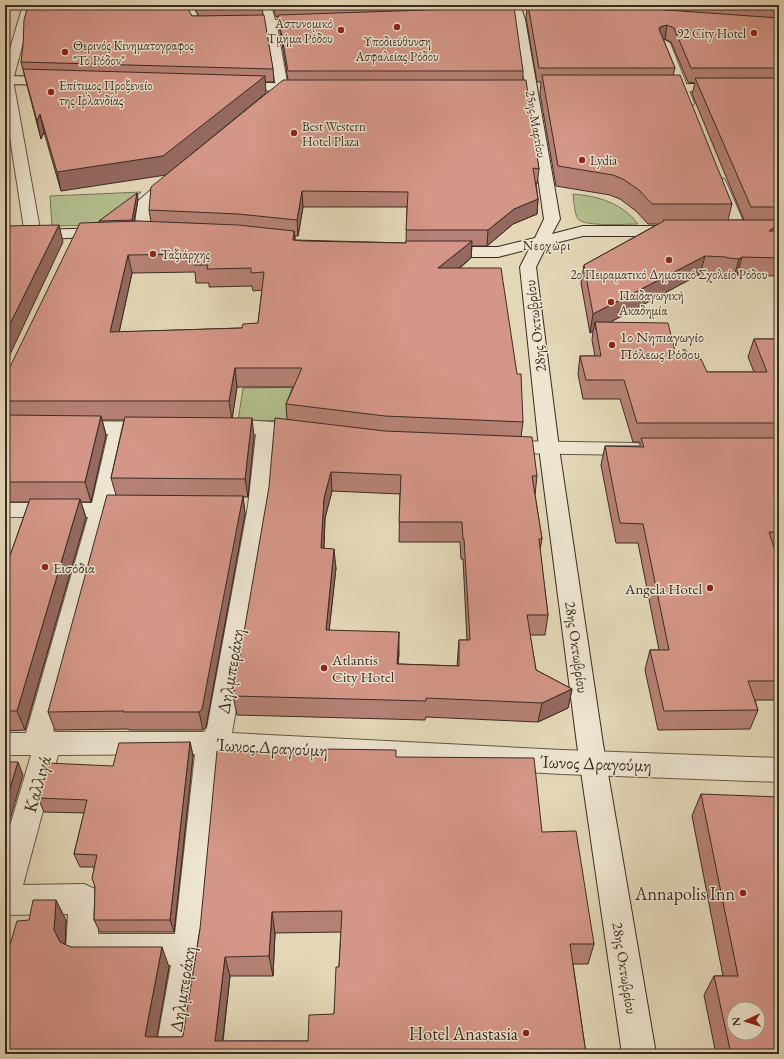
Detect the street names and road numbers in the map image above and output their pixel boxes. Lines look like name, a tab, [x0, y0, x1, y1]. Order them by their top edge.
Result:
street label: 25ης Μαρτίου	[522, 89, 550, 159]
street label: 28ης Οκτωβρίου	[520, 279, 550, 373]
street label: 28ης Οκτωβρίου	[561, 600, 593, 694]
street label: Δηλμπεράκη	[211, 626, 249, 716]
street label: Ίωνος Δραγούμη	[216, 733, 328, 761]
street label: Ίωνος Δραγούμη	[540, 750, 652, 776]
street label: Καλλιγά	[18, 752, 56, 815]
street label: 28ης Οκτωβρίου	[608, 921, 642, 1015]
street label: Δηλμπεράκη	[164, 944, 200, 1034]

